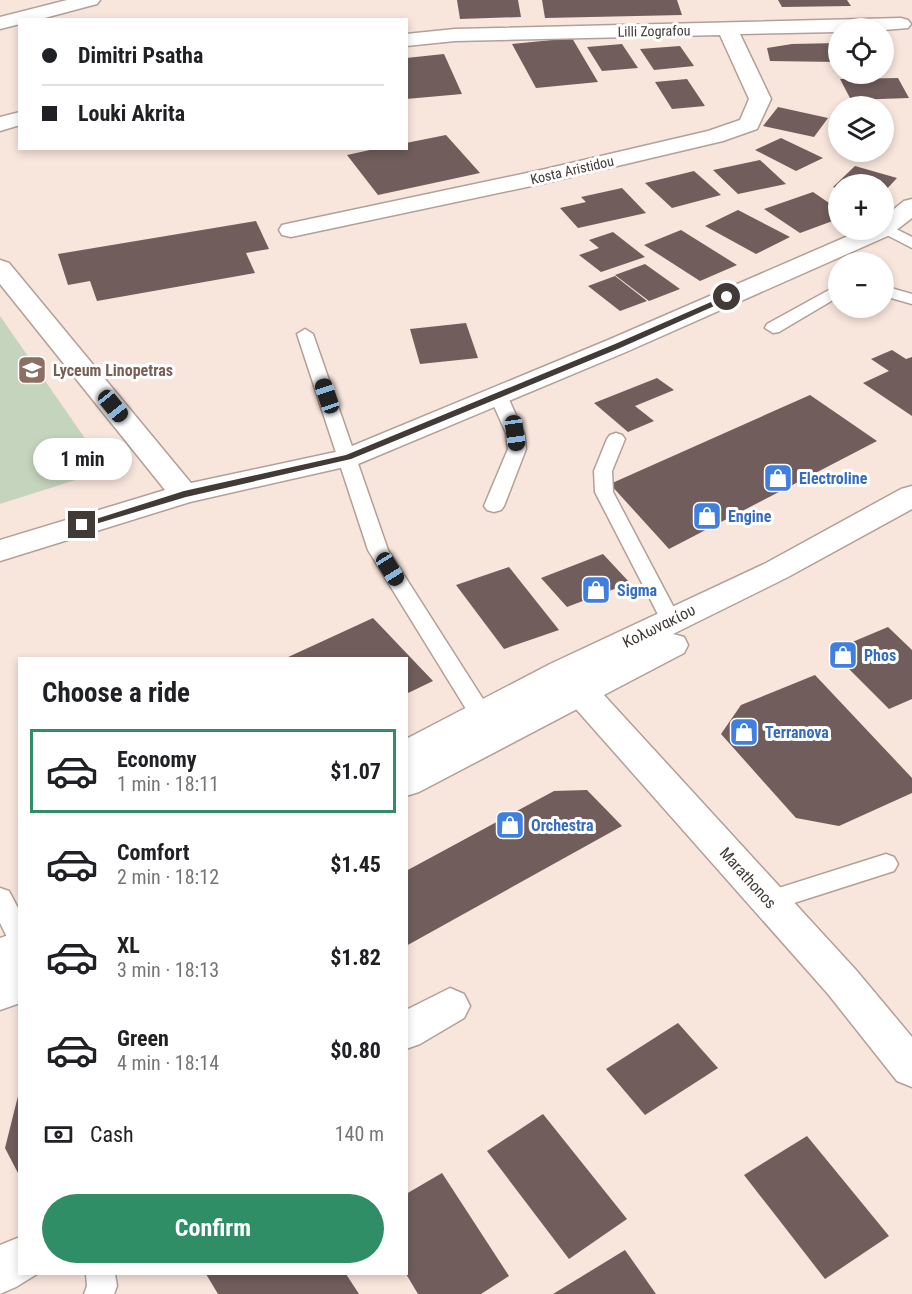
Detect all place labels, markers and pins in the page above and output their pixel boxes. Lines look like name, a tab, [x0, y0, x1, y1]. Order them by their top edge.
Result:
school or university icon: Lyceum Linopetras	[16, 354, 48, 386]
place label: Lyceum Linopetras	[53, 361, 173, 380]
shop icon: Electroline	[762, 462, 794, 494]
place label: Electroline	[799, 469, 868, 488]
shop icon: Engine	[691, 500, 723, 532]
place label: Engine	[728, 507, 772, 526]
shop icon: Sigma	[580, 574, 612, 606]
place label: Sigma	[617, 581, 658, 600]
shop icon: Phos	[827, 639, 859, 671]
place label: Phos	[864, 646, 896, 665]
shop icon: Terranova	[728, 716, 760, 748]
place label: Terranova	[765, 723, 829, 742]
shop icon: Orchestra	[494, 809, 526, 841]
place label: Orchestra	[531, 816, 594, 835]

